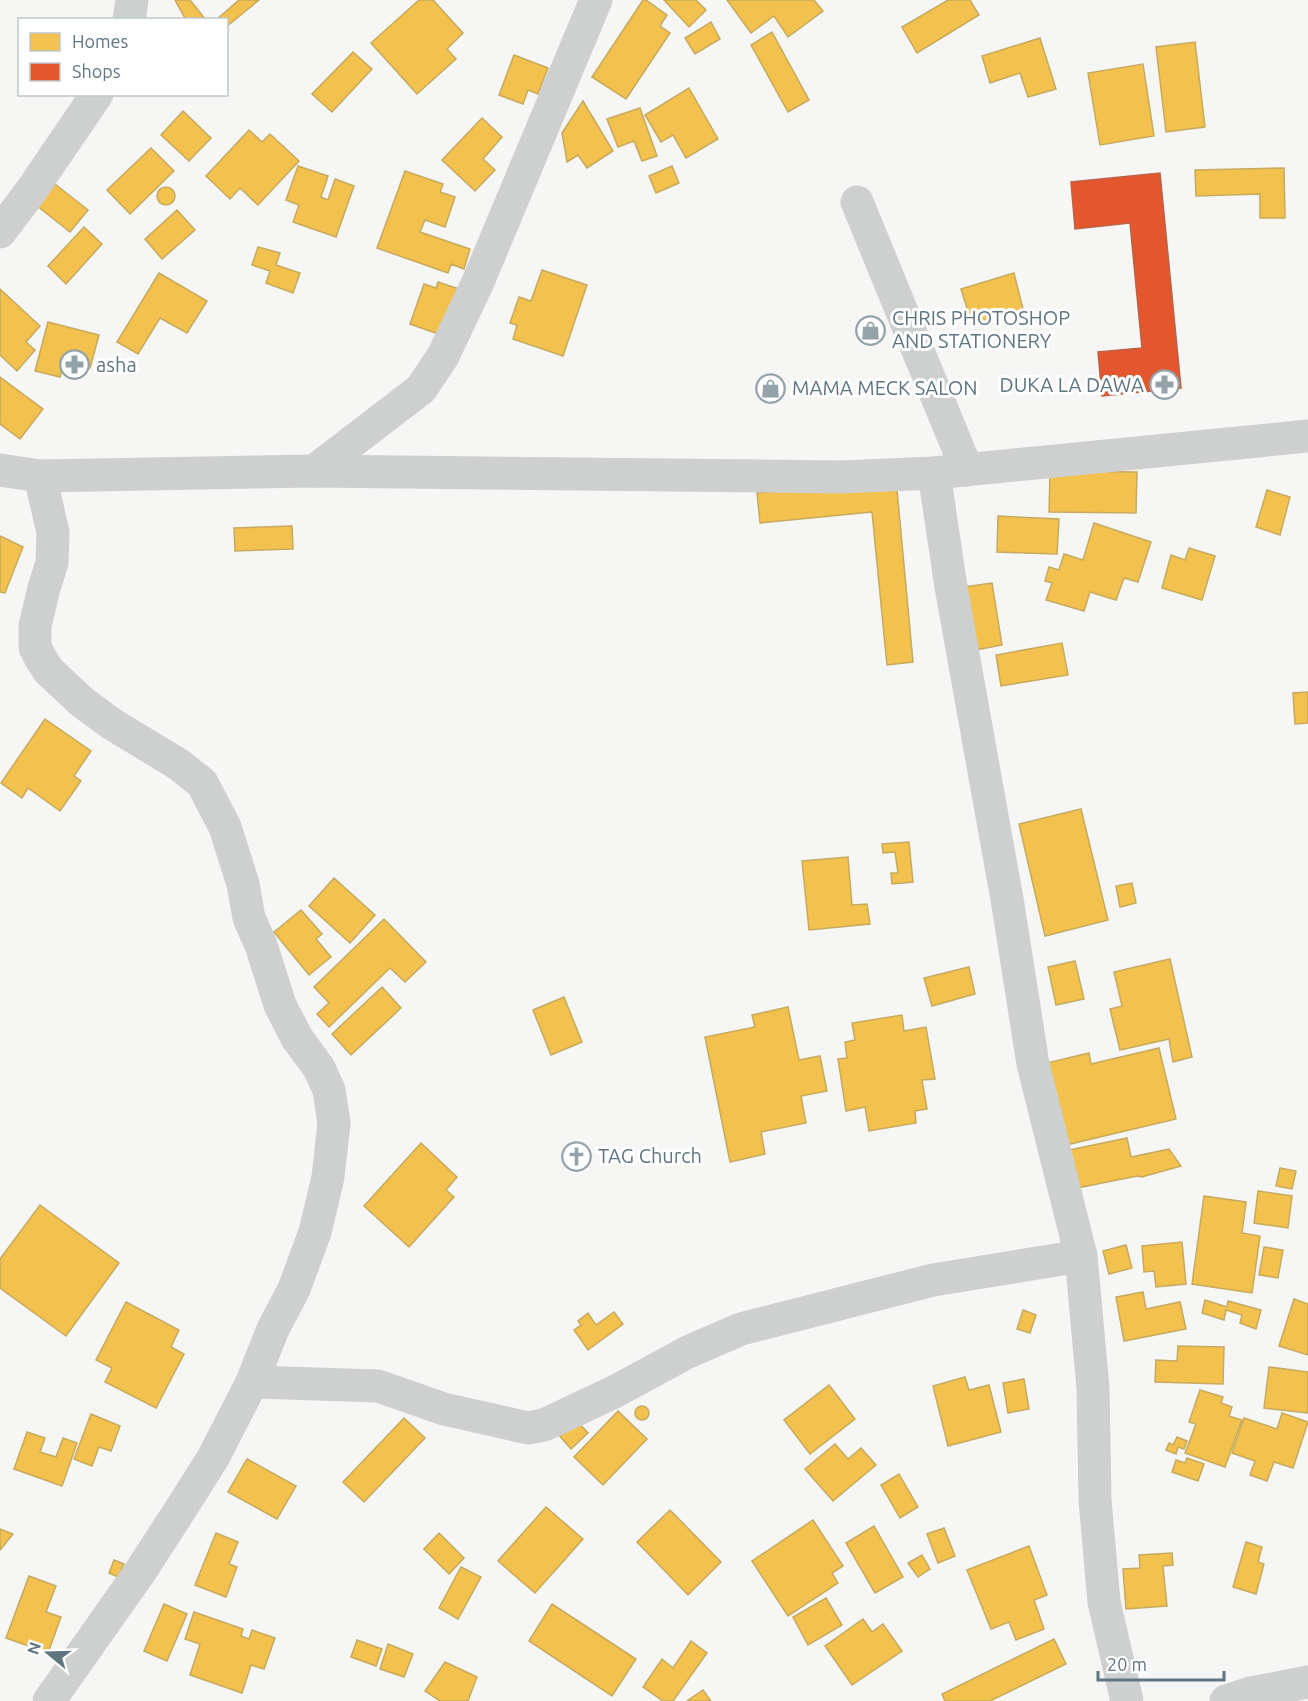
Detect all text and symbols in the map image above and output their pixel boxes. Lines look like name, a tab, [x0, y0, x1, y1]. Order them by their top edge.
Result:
legend	[18, 18, 228, 96]
text: Homes	[72, 31, 129, 51]
text: Shops	[72, 61, 121, 81]
place label: CHRIS PHOTOSHOP AND STATIONERY	[892, 306, 1070, 352]
shop icon: CHRIS PHOTOSHOP AND STATIONERY	[855, 314, 887, 346]
pharmacy icon: asha	[59, 349, 91, 381]
place label: asha	[96, 353, 137, 376]
pharmacy icon: DUKA LA DAWA	[1149, 369, 1181, 401]
shop icon: MAMA MECK SALON	[755, 372, 787, 404]
place label: DUKA LA DAWA	[1000, 373, 1144, 396]
place label: MAMA MECK SALON	[792, 376, 977, 399]
church icon: TAG Church	[561, 1140, 593, 1172]
place label: TAG Church	[598, 1144, 702, 1167]
north arrow	[18, 1623, 78, 1683]
text: N	[23, 1640, 44, 1657]
scale bar	[1098, 1644, 1224, 1682]
text: 20 m	[1107, 1654, 1147, 1674]

